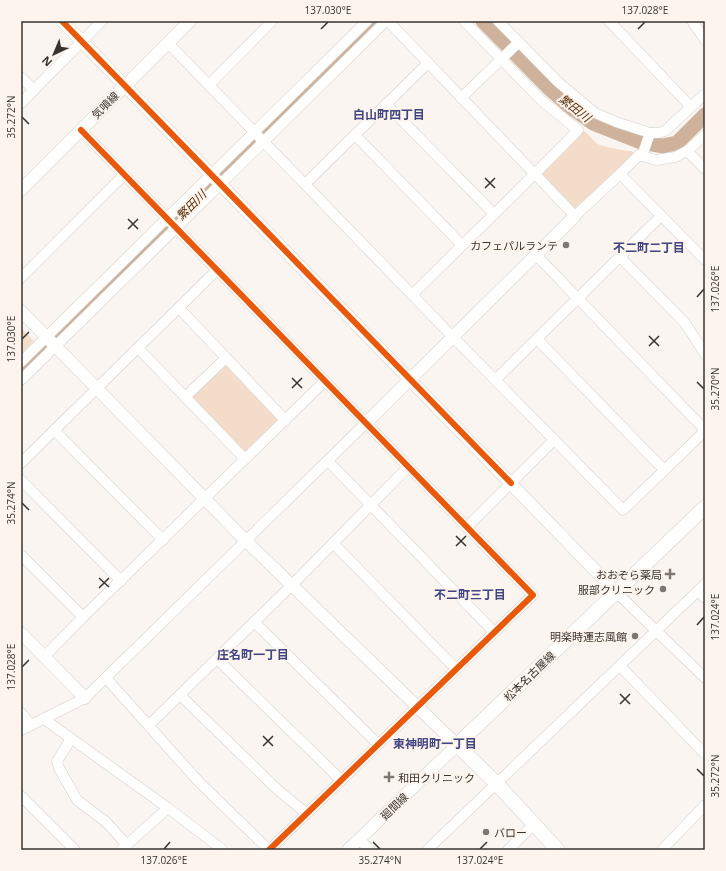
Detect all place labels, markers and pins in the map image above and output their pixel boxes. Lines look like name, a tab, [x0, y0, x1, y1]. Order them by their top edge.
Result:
place label: カフェパルランテ	[470, 238, 558, 253]
marker: カフェパルランテ	[561, 240, 571, 250]
place label: おおぞら薬局	[596, 567, 662, 582]
marker: おおぞら薬局	[665, 569, 675, 579]
place label: 服部クリニック	[578, 582, 655, 597]
marker: 服部クリニック	[658, 584, 668, 594]
place label: 明楽時運志風館	[550, 629, 627, 644]
marker: 明楽時運志風館	[630, 631, 640, 641]
place label: 和田クリニック	[398, 770, 475, 785]
marker: 和田クリニック	[383, 771, 395, 783]
place label: バロー	[494, 825, 527, 840]
marker: バロー	[481, 827, 491, 837]

